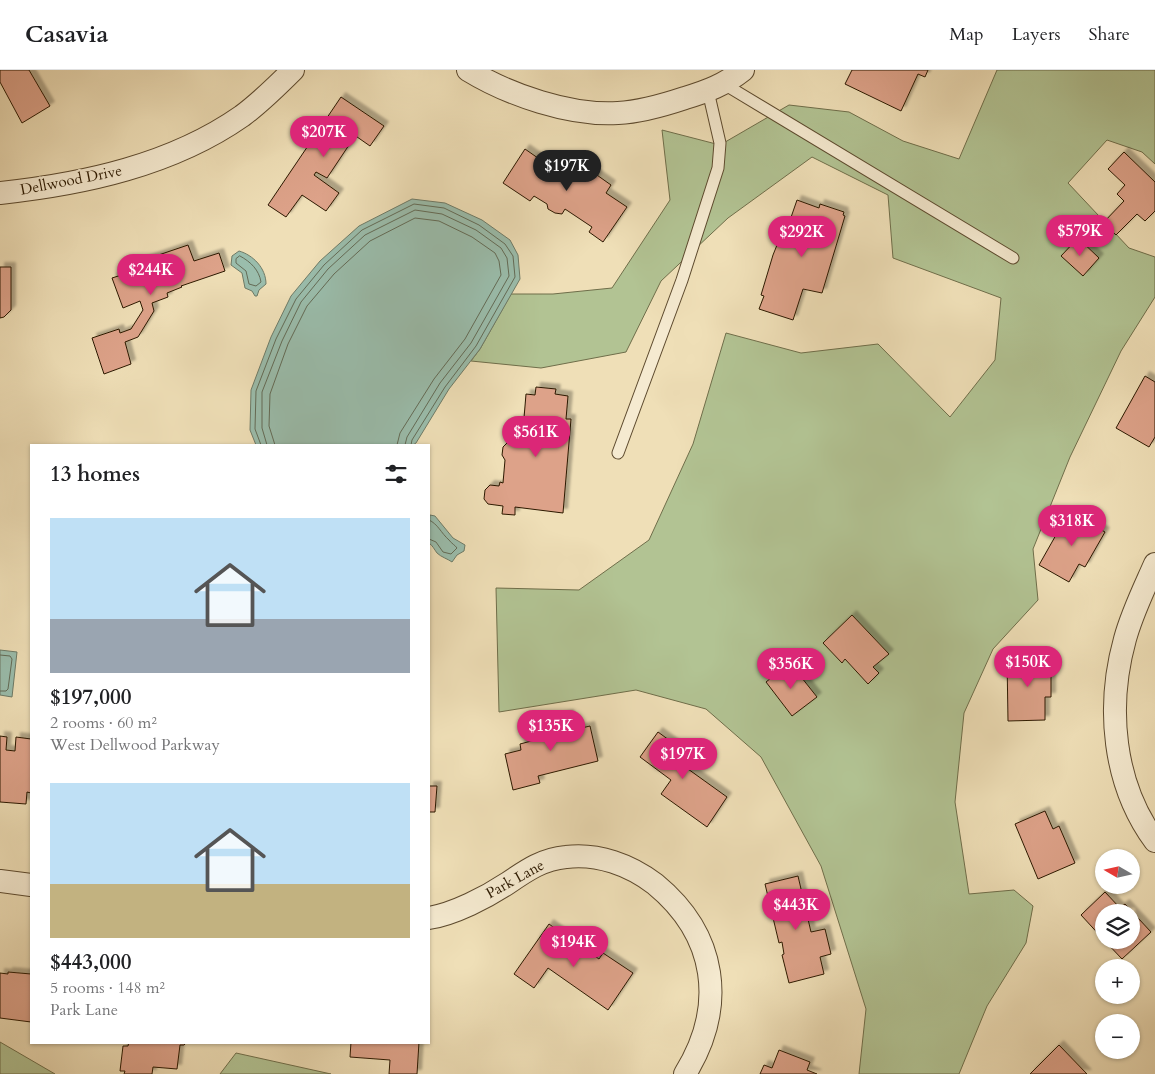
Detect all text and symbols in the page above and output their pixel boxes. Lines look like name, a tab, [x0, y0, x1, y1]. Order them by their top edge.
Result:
text: Casavia	[25, 18, 108, 51]
text: Map	[949, 22, 984, 47]
text: Layers	[1012, 22, 1061, 47]
text: Share	[1089, 22, 1130, 47]
pin: $207K	[289, 116, 359, 158]
text: $207K	[301, 121, 347, 143]
pin: $197K	[532, 150, 602, 192]
text: $197K	[544, 155, 590, 177]
street label: Dellwood Drive	[18, 160, 124, 200]
pin: $579K	[1045, 214, 1115, 257]
pin: $292K	[767, 216, 837, 258]
text: $579K	[1057, 220, 1103, 242]
text: $292K	[779, 221, 825, 243]
pin: $244K	[116, 254, 186, 296]
text: $244K	[128, 259, 174, 281]
pin: $561K	[501, 416, 571, 458]
text: $561K	[513, 421, 559, 443]
text: 13 homes	[50, 460, 140, 489]
icon: filters	[382, 460, 410, 488]
pin: $318K	[1037, 504, 1107, 547]
text: $318K	[1049, 510, 1095, 532]
icon: home	[185, 550, 275, 640]
pin: $150K	[993, 646, 1063, 688]
pin: $356K	[756, 648, 826, 690]
text: $150K	[1005, 651, 1051, 673]
text: $356K	[768, 653, 814, 675]
text: $197,000	[50, 683, 131, 712]
pin: $135K	[516, 710, 586, 752]
text: 2 rooms · 60 m²	[50, 712, 157, 734]
text: $135K	[528, 715, 574, 737]
text: West Dellwood Parkway	[50, 734, 220, 756]
pin: $197K	[648, 738, 718, 780]
text: $197K	[660, 743, 706, 765]
icon: home	[185, 815, 275, 905]
north arrow	[1095, 849, 1140, 894]
map controls	[1095, 849, 1140, 1059]
street label: Park Lane	[482, 855, 548, 903]
pin: $443K	[761, 888, 831, 931]
text: $443K	[773, 894, 819, 916]
button: layers	[1095, 904, 1140, 949]
pin: $194K	[539, 926, 609, 968]
text: $194K	[551, 931, 597, 953]
text: $443,000	[50, 948, 131, 977]
button: +	[1095, 959, 1140, 1004]
text: 5 rooms · 148 m²	[50, 977, 165, 999]
text: Park Lane	[50, 999, 118, 1021]
button: −	[1095, 1014, 1140, 1059]

